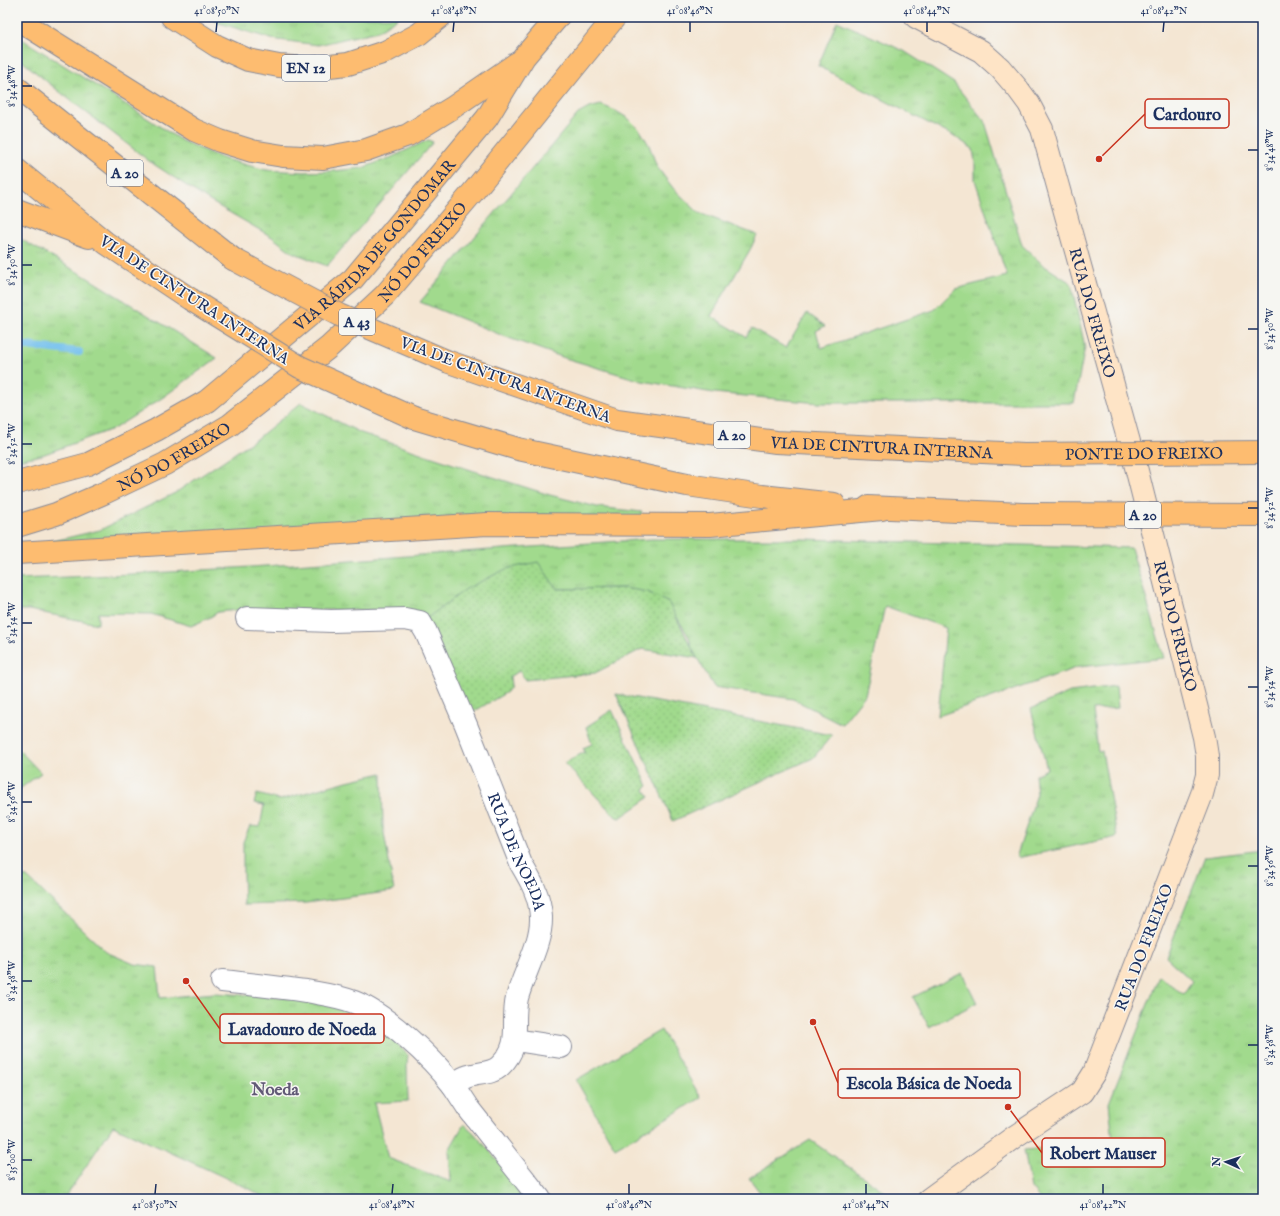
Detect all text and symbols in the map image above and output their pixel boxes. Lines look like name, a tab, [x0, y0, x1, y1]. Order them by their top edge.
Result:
text: 41°08'50"N	[194, 5, 240, 18]
text: 41°08'48"N	[431, 5, 477, 18]
text: 41°08'46"N	[667, 5, 713, 18]
text: 41°08'44"N	[904, 5, 951, 18]
text: 41°08'42"N	[1141, 5, 1188, 18]
road number: EN 12	[282, 55, 330, 81]
text: 8°34'48"W	[6, 65, 19, 107]
callout: Cardouro	[1145, 99, 1229, 128]
text: Cardouro	[1153, 105, 1221, 126]
text: 8°34'48"W	[1264, 129, 1277, 171]
street label: VIA RÁPIDA DE GONDOMAR	[290, 155, 461, 337]
road number: A 20	[107, 160, 143, 186]
street label: NÓ DO FREIXO	[375, 199, 472, 307]
street label: VIA DE CINTURA INTERNA	[94, 231, 294, 370]
text: 8°34'50"W	[6, 244, 19, 286]
street label: RUA DO FREIXO	[1064, 246, 1119, 381]
text: 8°34'50"W	[1264, 308, 1277, 350]
road number: A 43	[339, 309, 375, 335]
street label: VIA DE CINTURA INTERNA	[396, 333, 614, 429]
street label: NÓ DO FREIXO	[115, 419, 235, 497]
road number: A 20	[714, 422, 750, 448]
text: 8°34'52"W	[6, 423, 19, 465]
street label: VIA DE CINTURA INTERNA	[768, 433, 994, 465]
street label: PONTE DO FREIXO	[1065, 444, 1223, 466]
text: 8°34'52"W	[1264, 487, 1277, 529]
road number: A 20	[1125, 502, 1161, 528]
street label: RUA DO FREIXO	[1148, 559, 1200, 694]
text: 8°34'54"W	[6, 602, 19, 644]
text: 8°34'54"W	[1264, 666, 1277, 708]
text: 8°34'56"W	[6, 781, 19, 822]
street label: RUA DE NOEDA	[482, 790, 549, 914]
text: 8°34'56"W	[1264, 845, 1277, 886]
street label: RUA DO FREIXO	[1111, 881, 1178, 1014]
text: 8°34'58"W	[6, 960, 19, 1001]
callout: Lavadouro de Noeda	[220, 1014, 384, 1043]
text: Lavadouro de Noeda	[228, 1020, 377, 1041]
text: 8°34'58"W	[1264, 1024, 1277, 1065]
callout: Escola Básica de Noeda	[838, 1069, 1020, 1098]
text: Escola Básica de Noeda	[846, 1074, 1012, 1095]
district label: Noeda	[250, 1080, 299, 1101]
callout: Robert Mauser	[1042, 1138, 1165, 1167]
text: 8°35'00"W	[6, 1139, 19, 1181]
north arrow	[1206, 1142, 1246, 1182]
text: Robert Mauser	[1050, 1144, 1157, 1165]
text: N	[1210, 1156, 1224, 1168]
text: 41°08'50"N	[132, 1199, 178, 1212]
text: 41°08'48"N	[369, 1199, 415, 1212]
text: 41°08'46"N	[606, 1199, 652, 1212]
text: 41°08'44"N	[843, 1199, 890, 1212]
text: 41°08'42"N	[1080, 1199, 1127, 1212]

